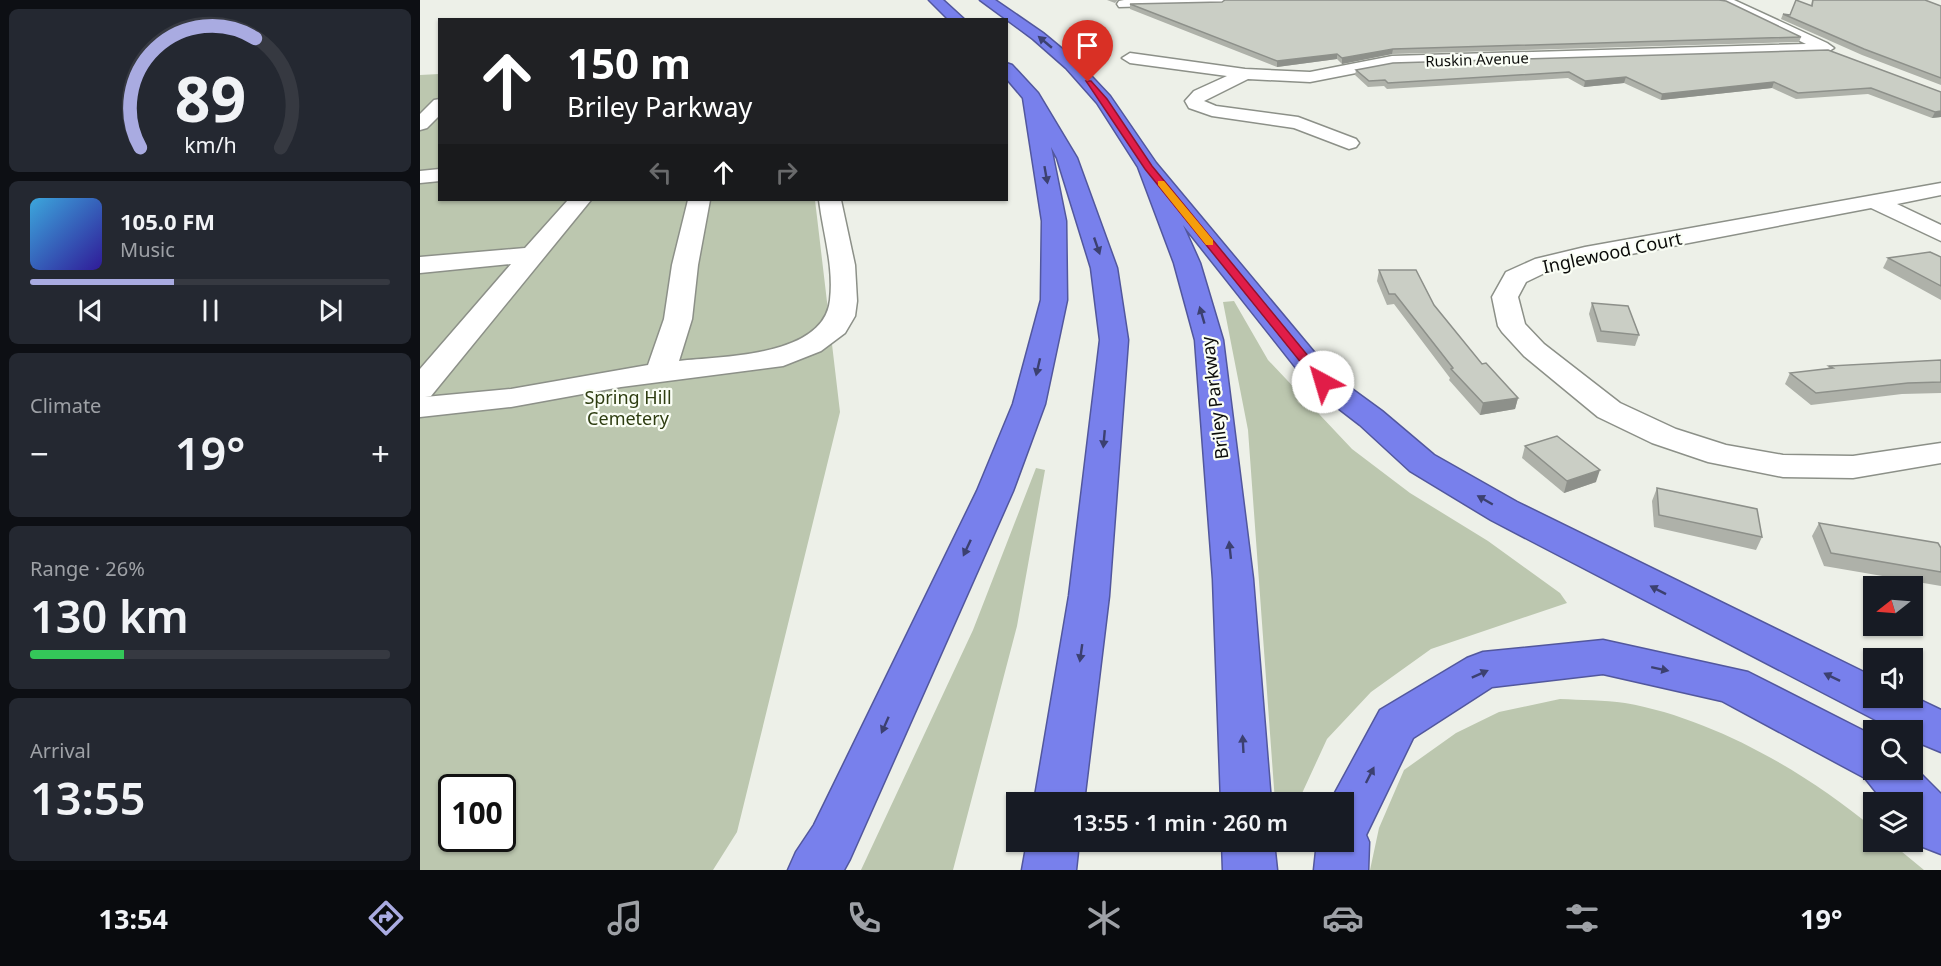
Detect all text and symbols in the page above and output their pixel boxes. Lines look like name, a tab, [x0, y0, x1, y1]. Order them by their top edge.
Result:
pin	[1062, 20, 1113, 82]
icon: arrive	[1071, 29, 1104, 62]
text: 150 m	[567, 34, 691, 91]
one-way arrow	[1038, 36, 1053, 49]
icon: ahead	[468, 42, 546, 120]
street label: Ruskin Avenue	[1425, 47, 1529, 71]
text: 89	[174, 55, 246, 140]
text: Briley Parkway	[567, 88, 752, 125]
text: km/h	[184, 130, 236, 159]
icon: left	[644, 156, 677, 189]
icon: ahead	[707, 156, 740, 189]
icon: right	[770, 156, 803, 189]
one-way arrow	[1042, 166, 1051, 185]
text: 105.0 FM	[120, 206, 215, 236]
street label: Inglewood Court	[1540, 225, 1684, 278]
text: Music	[120, 236, 175, 263]
one-way arrow	[1092, 237, 1102, 255]
icon: previous	[74, 294, 107, 327]
icon: pause	[194, 294, 227, 327]
icon: next	[314, 294, 347, 327]
one-way arrow	[1197, 305, 1206, 323]
street label: Briley Parkway	[1194, 334, 1233, 461]
position arrow	[1291, 350, 1355, 414]
one-way arrow	[1032, 358, 1042, 376]
park label: Spring Hill Cemetery	[584, 385, 672, 430]
text: Climate	[30, 392, 101, 419]
text: 19°	[175, 422, 245, 483]
one-way arrow	[1099, 429, 1109, 448]
text: −	[30, 431, 49, 476]
text: +	[371, 431, 390, 476]
one-way arrow	[1476, 495, 1493, 505]
one-way arrow	[963, 540, 972, 557]
one-way arrow	[1225, 540, 1235, 559]
text: Range · 26%	[30, 555, 145, 582]
north arrow	[1863, 576, 1923, 636]
map controls	[1863, 576, 1923, 852]
text: 130 km	[30, 585, 189, 646]
one-way arrow	[1649, 585, 1666, 595]
one-way arrow	[1076, 644, 1085, 663]
button: sound	[1863, 648, 1923, 708]
one-way arrow	[1651, 665, 1669, 675]
one-way arrow	[1471, 669, 1489, 679]
one-way arrow	[1824, 673, 1841, 682]
one-way arrow	[880, 717, 890, 735]
button: search	[1863, 720, 1923, 780]
one-way arrow	[1238, 735, 1247, 754]
text: Arrival	[30, 737, 91, 764]
one-way arrow	[1365, 766, 1375, 783]
text: 13:55	[30, 767, 145, 828]
speed limit sign: 100	[438, 774, 516, 852]
button: layers	[1863, 792, 1923, 852]
text: 13:55 · 1 min · 260 m	[1072, 807, 1288, 837]
icon: directions	[365, 897, 407, 939]
icon: music	[604, 897, 646, 939]
icon: phone	[843, 897, 885, 939]
icon: climate	[1083, 897, 1125, 939]
icon: car	[1322, 897, 1364, 939]
icon: filters	[1561, 897, 1603, 939]
text: 13:54	[99, 900, 168, 937]
text: 19°	[1800, 900, 1842, 937]

